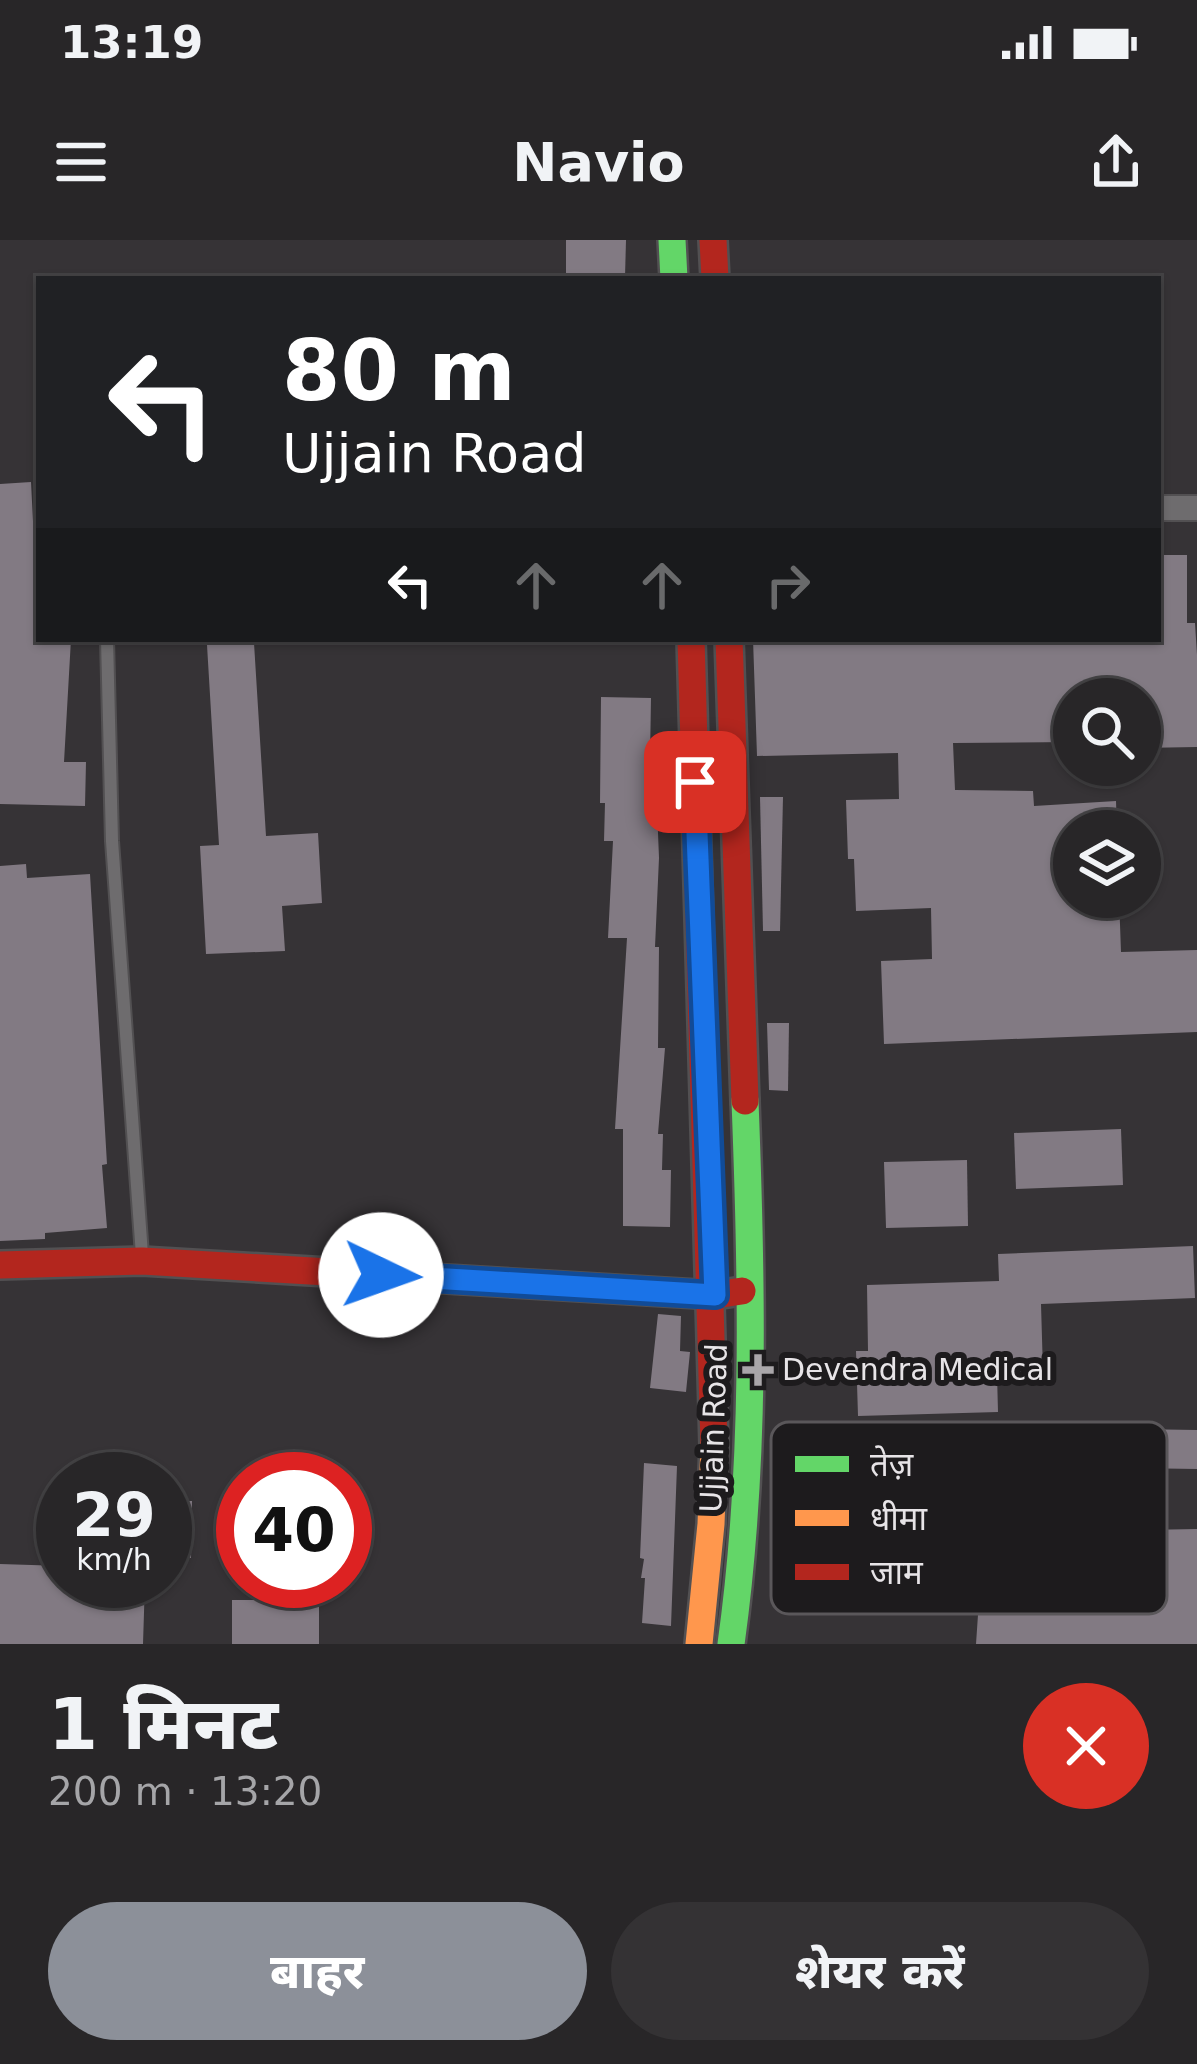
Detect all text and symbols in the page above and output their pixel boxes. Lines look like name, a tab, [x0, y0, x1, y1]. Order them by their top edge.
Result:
text: 13:19	[60, 16, 203, 69]
icon: menu	[48, 129, 114, 195]
icon: share	[1083, 129, 1149, 195]
text: Navio	[512, 131, 685, 194]
text: 80 m	[282, 322, 516, 420]
icon: left	[84, 324, 240, 480]
text: Ujjain Road	[282, 422, 587, 485]
icon: left	[377, 552, 443, 618]
icon: ahead	[503, 552, 569, 618]
icon: ahead	[629, 552, 695, 618]
icon: right	[755, 552, 821, 618]
map controls	[1053, 678, 1161, 918]
button: search	[1053, 678, 1161, 786]
pin	[644, 731, 746, 833]
icon: arrive	[662, 749, 728, 815]
button: layers	[1053, 810, 1161, 918]
position arrow	[318, 1212, 444, 1338]
street label: Ujjain Road	[693, 1343, 734, 1513]
place label: Devendra Medical	[782, 1352, 1053, 1387]
marker: Devendra Medical	[745, 1357, 771, 1383]
legend	[771, 1422, 1167, 1614]
text: तेज़	[870, 1445, 914, 1484]
speed limit sign: 40	[216, 1452, 372, 1608]
text: 29	[72, 1480, 156, 1550]
text: धीमा	[870, 1499, 929, 1538]
text: km/h	[76, 1542, 152, 1577]
text: जाम	[870, 1553, 924, 1592]
text: 1 मिनट	[48, 1682, 278, 1766]
button: close	[1023, 1683, 1149, 1809]
text: 200 m · 13:20	[48, 1769, 322, 1814]
button: बाहर	[48, 1902, 587, 2040]
button: शेयर करें	[611, 1902, 1149, 2040]

